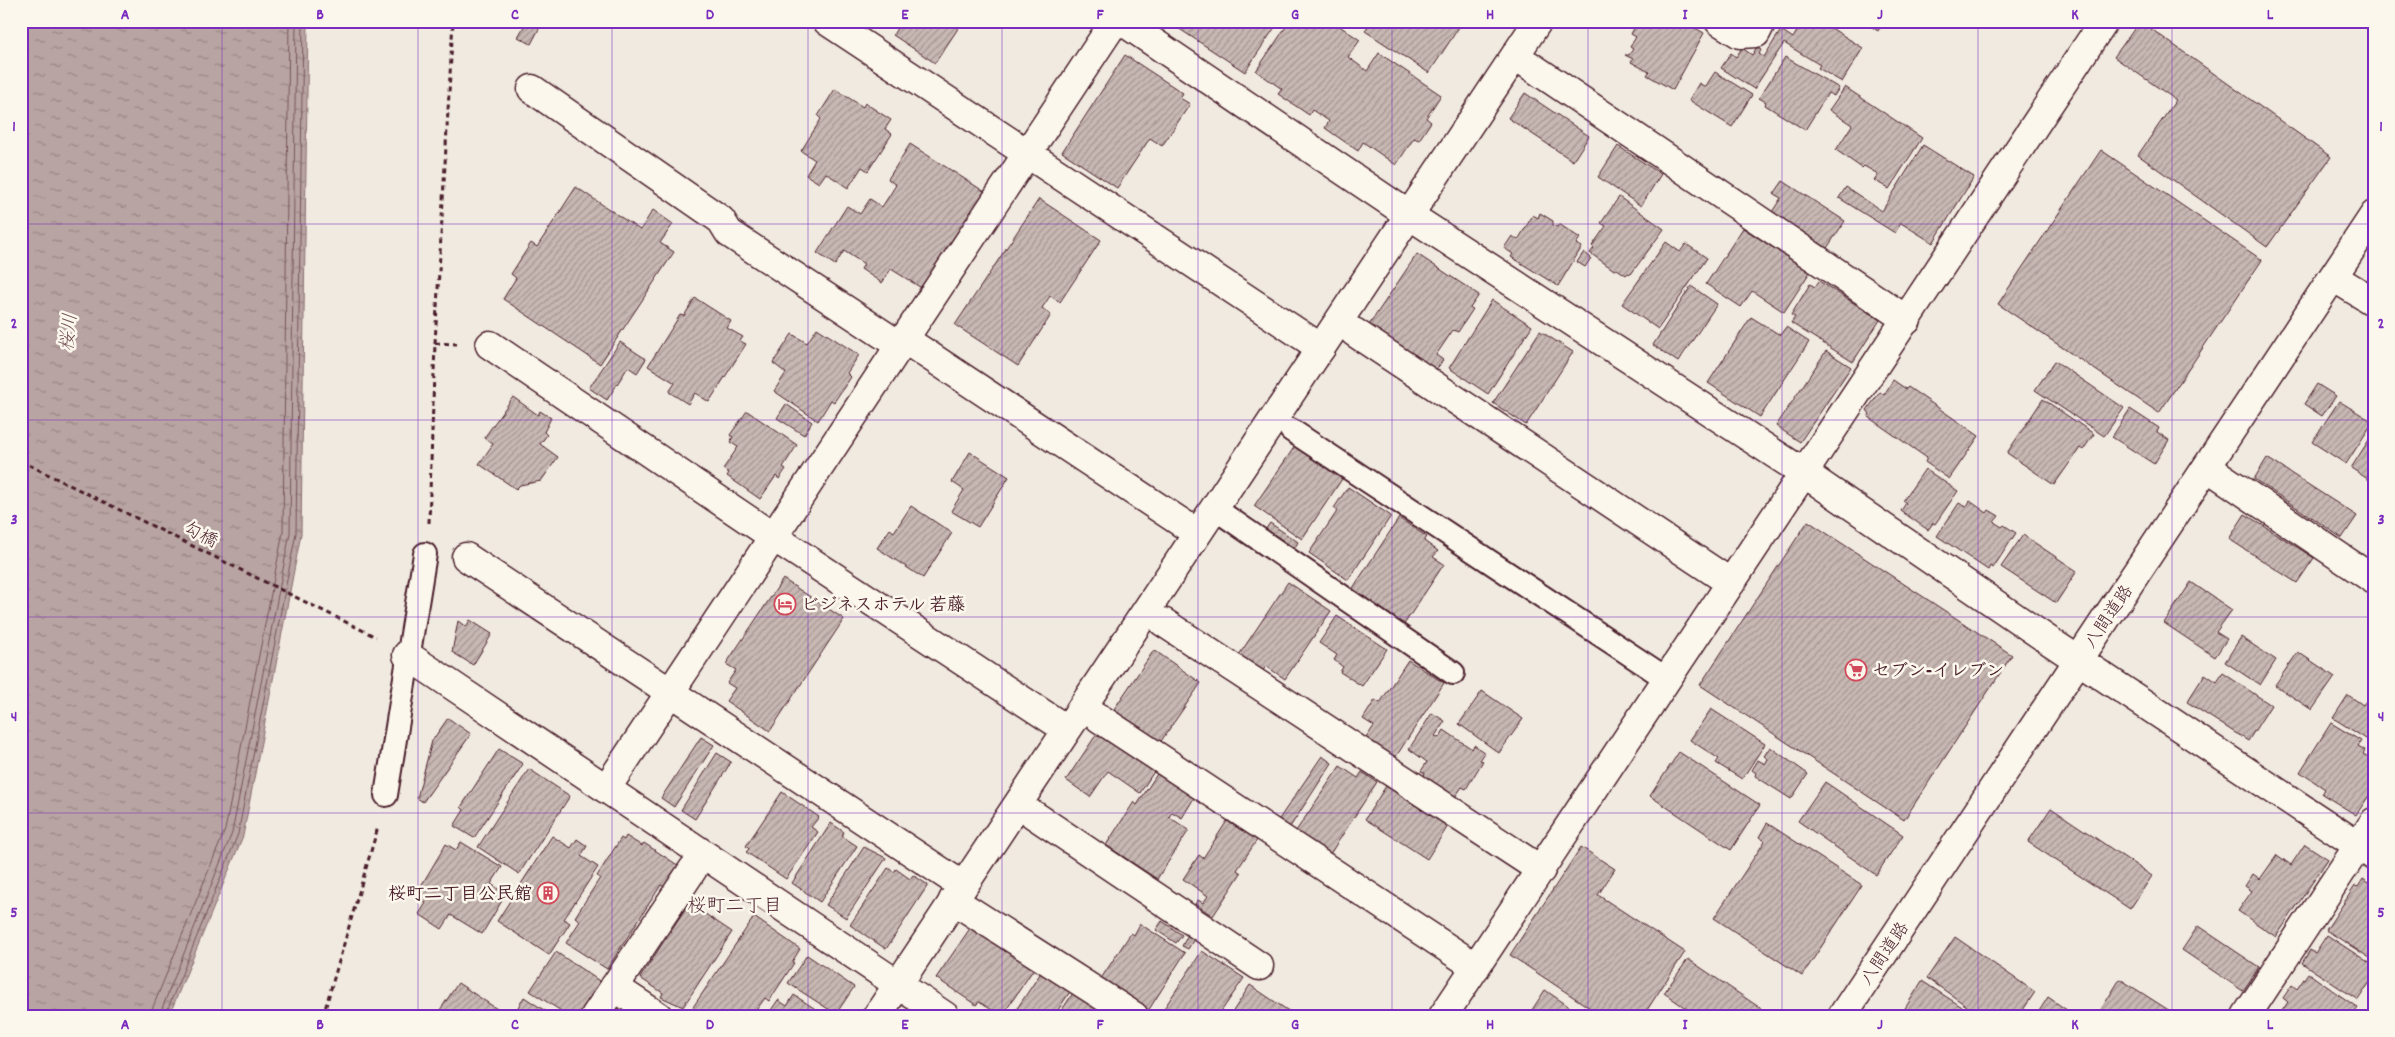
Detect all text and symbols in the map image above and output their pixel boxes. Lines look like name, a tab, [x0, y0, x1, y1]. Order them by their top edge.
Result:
text: A	[121, 4, 130, 27]
text: B	[316, 4, 324, 27]
text: C	[511, 4, 519, 27]
text: D	[706, 4, 715, 27]
text: E	[901, 4, 909, 27]
text: F	[1096, 4, 1104, 27]
text: G	[1291, 4, 1299, 27]
text: H	[1486, 4, 1494, 27]
text: I	[1683, 4, 1689, 27]
text: J	[1877, 4, 1883, 27]
text: K	[2071, 4, 2079, 27]
text: L	[2267, 4, 2274, 27]
text: 1	[12, 116, 16, 139]
text: 1	[2379, 116, 2383, 139]
water label: 桜川	[55, 312, 86, 353]
text: 2	[11, 313, 18, 336]
text: 2	[2378, 313, 2385, 336]
text: 3	[10, 509, 18, 532]
text: 3	[2377, 509, 2385, 532]
street label: 勾橋	[178, 517, 222, 555]
street label: 八間道路	[2080, 581, 2141, 654]
hotel icon: ビジネスホテル 若藤	[773, 592, 797, 616]
place label: ビジネスホテル 若藤	[801, 594, 965, 619]
supermarket icon: セブン-イレブン	[1844, 658, 1868, 682]
place label: セブン-イレブン	[1872, 660, 2004, 685]
text: 4	[11, 706, 17, 729]
text: 4	[2378, 706, 2384, 729]
building icon: 桜町二丁目公民館	[536, 881, 560, 905]
place label: 桜町二丁目公民館	[388, 883, 532, 908]
district label: 桜町二丁目	[687, 894, 783, 921]
text: 5	[10, 902, 18, 925]
text: 5	[2377, 902, 2385, 925]
street label: 八間道路	[1856, 918, 1917, 991]
text: A	[121, 1014, 130, 1037]
text: B	[316, 1014, 324, 1037]
text: C	[511, 1014, 519, 1037]
text: D	[706, 1014, 715, 1037]
text: E	[901, 1014, 909, 1037]
text: F	[1096, 1014, 1104, 1037]
text: G	[1291, 1014, 1299, 1037]
text: H	[1486, 1014, 1494, 1037]
text: I	[1683, 1014, 1689, 1037]
text: J	[1877, 1014, 1883, 1037]
text: K	[2071, 1014, 2079, 1037]
text: L	[2267, 1014, 2274, 1037]

